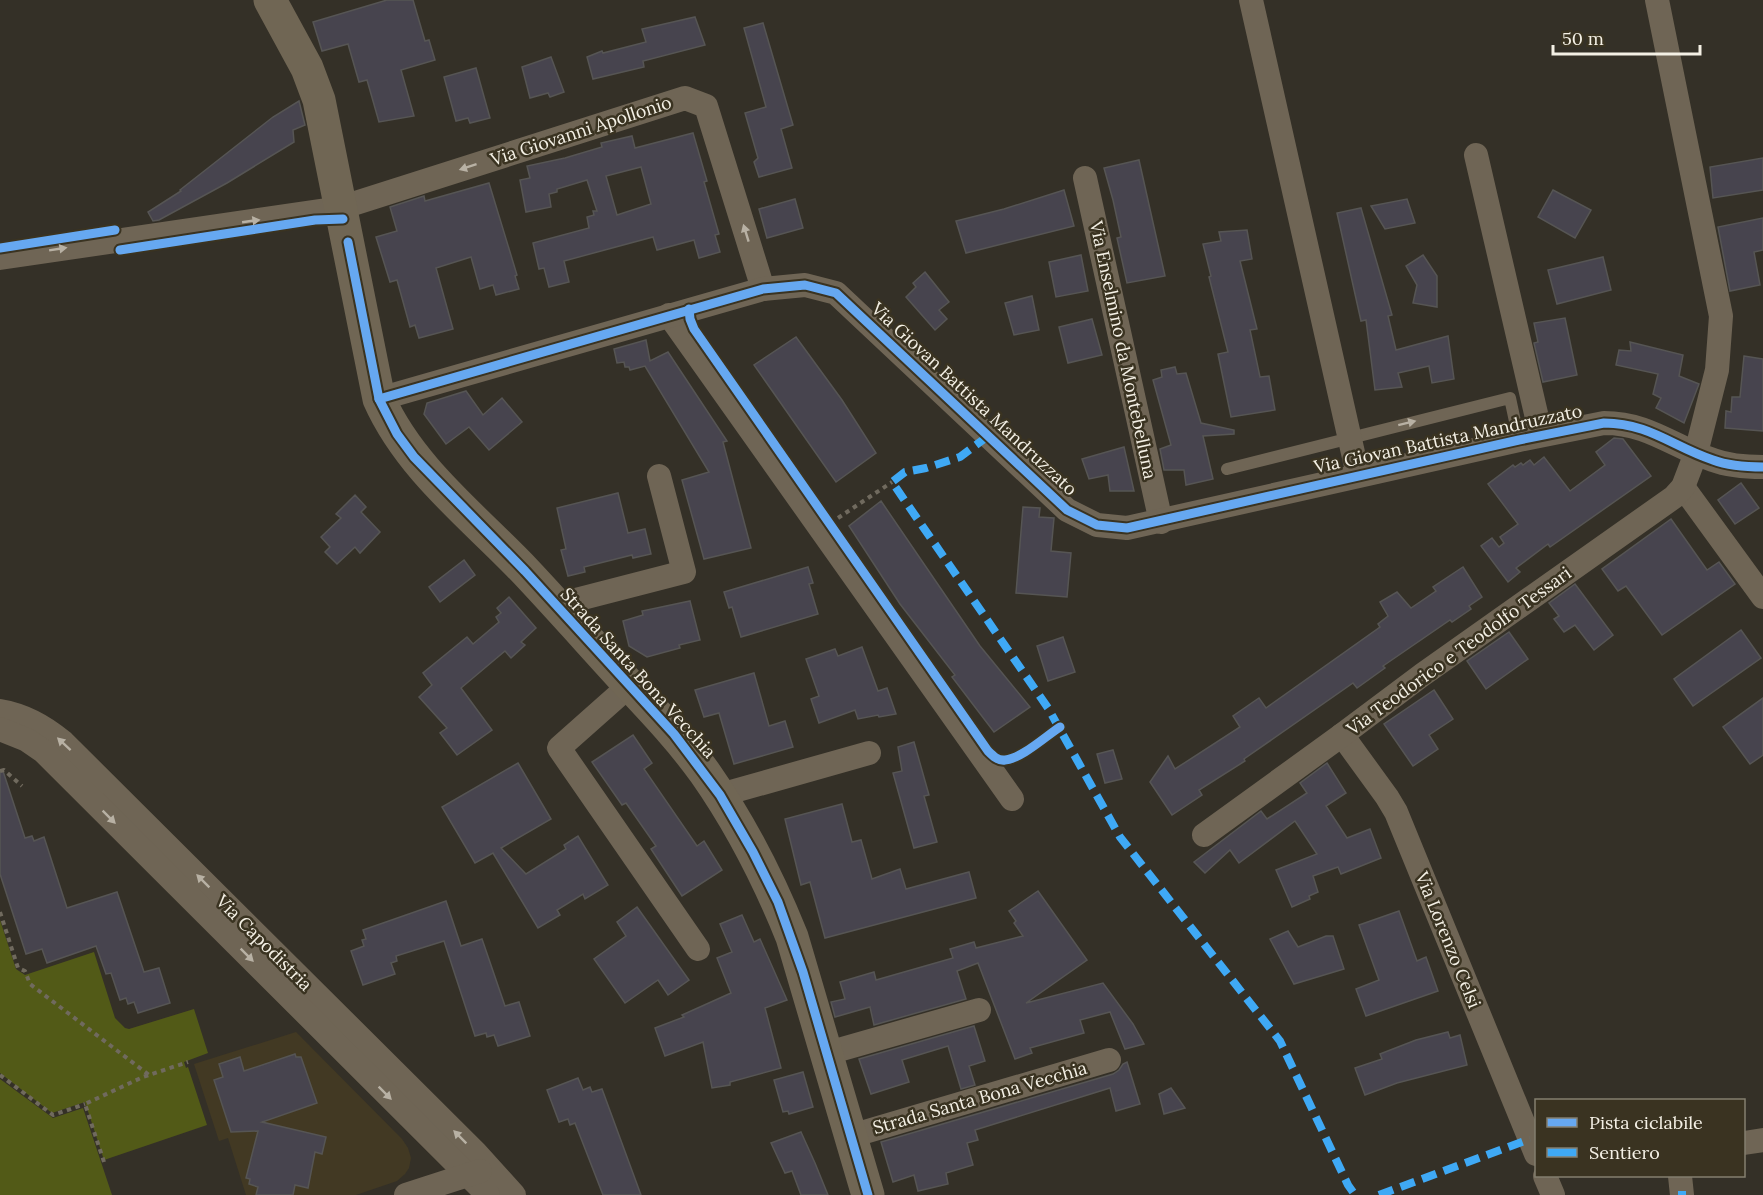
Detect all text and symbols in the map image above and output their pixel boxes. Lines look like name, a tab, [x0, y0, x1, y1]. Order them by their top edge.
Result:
scale bar	[1553, 18, 1700, 56]
text: 50 m	[1562, 27, 1604, 50]
street label: Via Giovanni Apollonio	[486, 90, 674, 171]
one-way arrow	[459, 163, 477, 172]
one-way arrow	[241, 216, 260, 225]
street label: Via Enselmino da Montebelluna	[1085, 218, 1162, 481]
one-way arrow	[740, 224, 750, 242]
one-way arrow	[48, 245, 67, 254]
street label: Via Giovan Battista Mandruzzato	[866, 296, 1082, 500]
street label: Via Giovan Battista Mandruzzato	[1311, 399, 1584, 478]
one-way arrow	[1397, 418, 1416, 428]
street label: Via Teodorico e Teodolfo Tessari	[1341, 561, 1576, 741]
street label: Strada Santa Bona Vecchia	[556, 583, 721, 763]
one-way arrow	[57, 738, 72, 751]
one-way arrow	[102, 810, 116, 824]
street label: Via Lorenzo Celsi	[1410, 867, 1486, 1011]
one-way arrow	[196, 875, 210, 889]
street label: Via Capodistria	[211, 889, 317, 996]
one-way arrow	[240, 947, 254, 961]
street label: Strada Santa Bona Vecchia	[870, 1056, 1090, 1139]
one-way arrow	[378, 1085, 392, 1099]
legend	[1535, 1099, 1745, 1177]
text: Pista ciclabile	[1589, 1111, 1703, 1134]
one-way arrow	[453, 1131, 467, 1145]
text: Sentiero	[1589, 1141, 1660, 1164]

